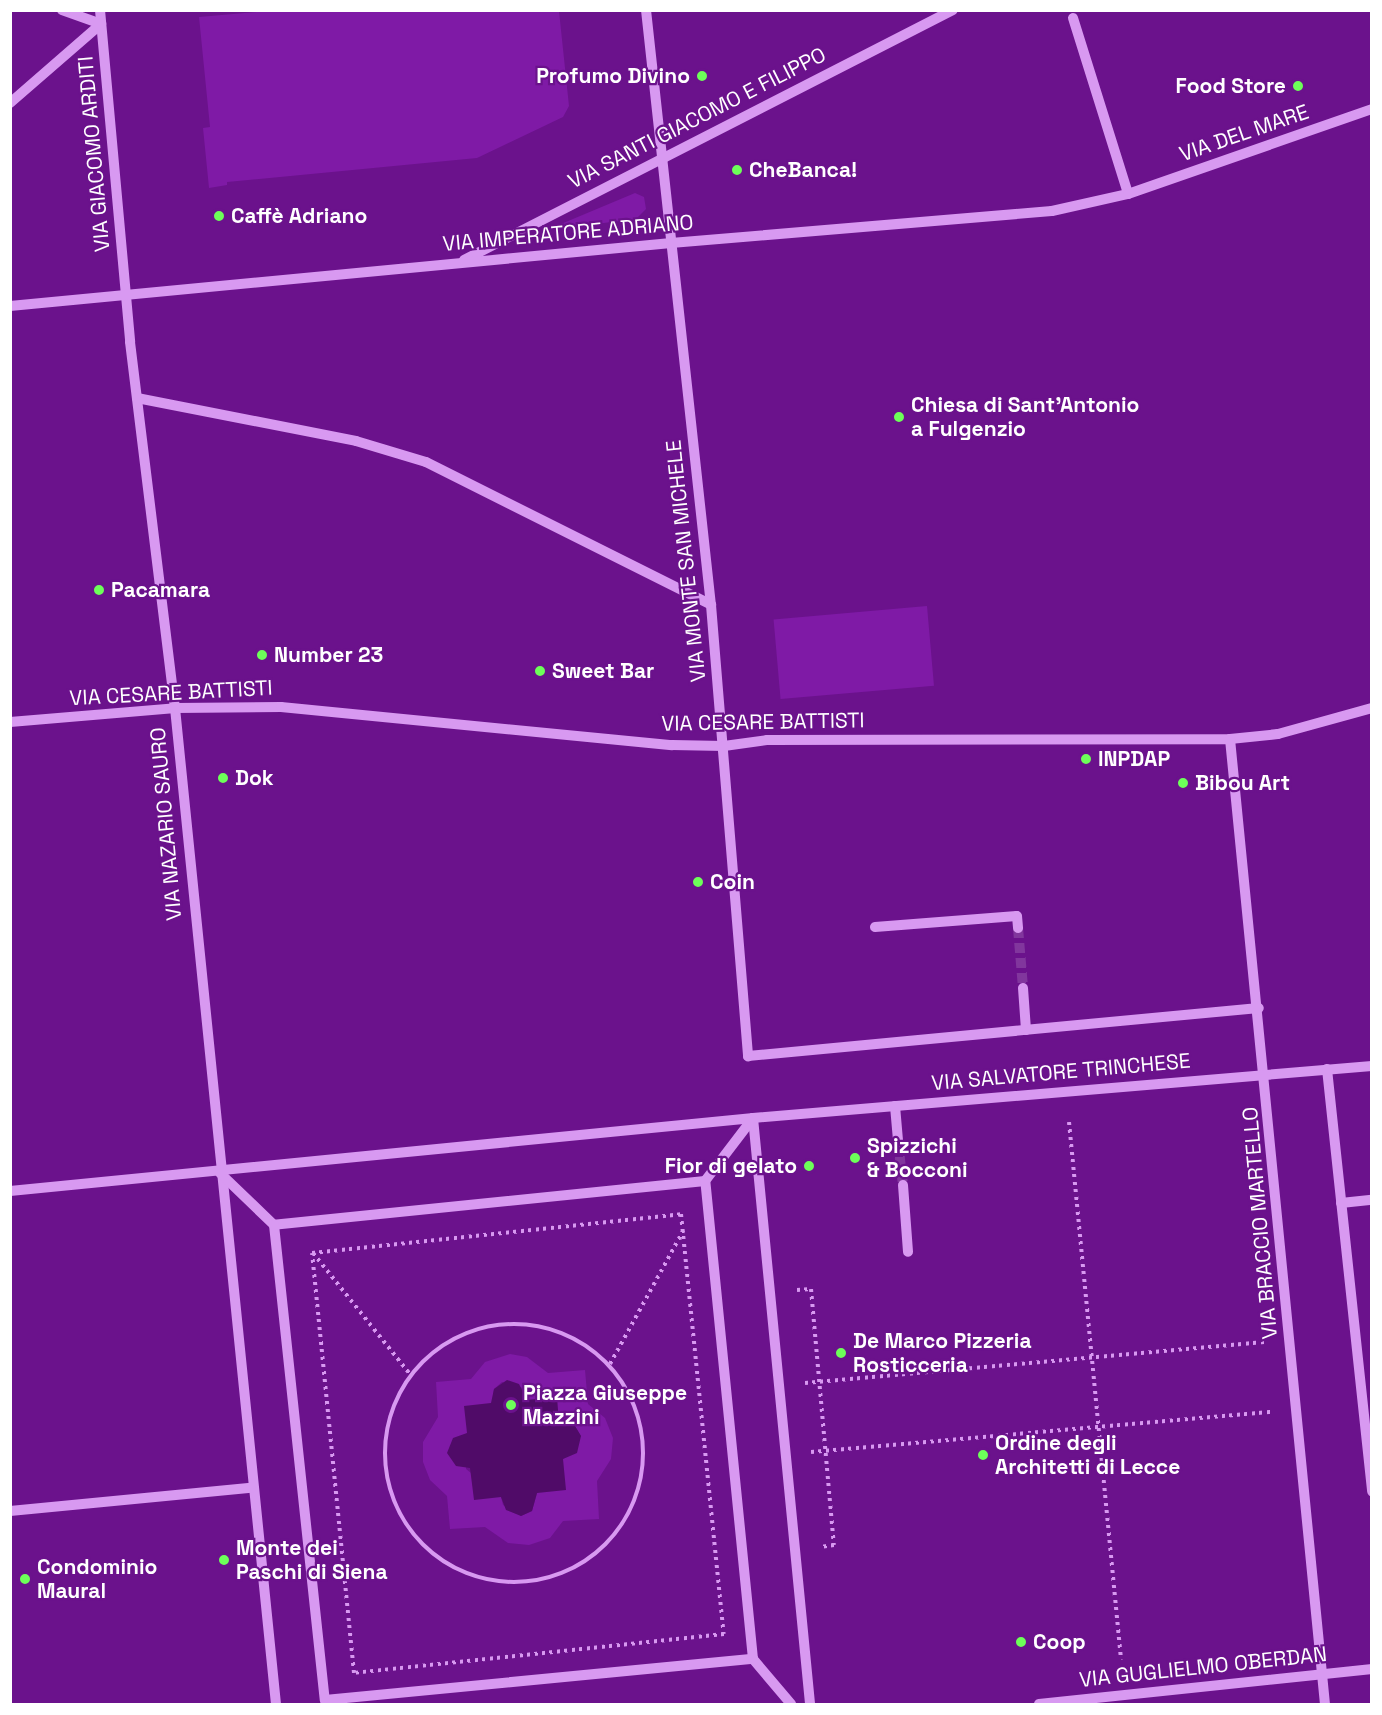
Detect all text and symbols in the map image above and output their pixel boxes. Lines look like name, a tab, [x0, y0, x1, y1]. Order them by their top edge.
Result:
street label: VIA SANTI GIACOMO E FILIPPO	[564, 42, 830, 194]
street label: VIA GIACOMO ARDITI	[73, 55, 115, 253]
place label: Profumo Divino	[536, 63, 690, 89]
marker: Profumo Divino	[695, 69, 709, 83]
place label: Food Store	[1176, 73, 1286, 99]
marker: Food Store	[1291, 79, 1305, 93]
street label: VIA DEL MARE	[1176, 99, 1312, 167]
place label: CheBanca!	[749, 157, 857, 183]
marker: CheBanca!	[730, 163, 744, 177]
place label: Caffè Adriano	[231, 203, 368, 229]
marker: Caffè Adriano	[212, 209, 226, 223]
street label: VIA IMPERATORE ADRIANO	[441, 209, 695, 257]
place label: Chiesa di Sant'Antonio a Fulgenzio	[911, 392, 1139, 442]
marker: Chiesa di Sant'Antonio a Fulgenzio	[892, 410, 906, 424]
street label: VIA MONTE SAN MICHELE	[661, 439, 711, 683]
place label: Pacamara	[111, 577, 210, 603]
marker: Pacamara	[92, 583, 106, 597]
place label: Number 23	[274, 642, 383, 668]
marker: Number 23	[255, 648, 269, 662]
place label: Sweet Bar	[552, 658, 654, 684]
marker: Sweet Bar	[533, 664, 547, 678]
street label: VIA CESARE BATTISTI	[69, 675, 273, 711]
street label: VIA CESARE BATTISTI	[661, 708, 865, 736]
street label: VIA NAZARIO SAURO	[145, 726, 187, 922]
place label: INPDAP	[1098, 746, 1170, 772]
marker: INPDAP	[1079, 752, 1093, 766]
place label: Dok	[235, 765, 274, 791]
place label: Bibou Art	[1195, 770, 1290, 796]
marker: Dok	[216, 771, 230, 785]
marker: Bibou Art	[1176, 776, 1190, 790]
place label: Coin	[710, 869, 755, 895]
marker: Coin	[691, 875, 705, 889]
street label: VIA SALVATORE TRINCHESE	[930, 1048, 1192, 1096]
street label: VIA BRACCIO MARTELLO	[1237, 1106, 1283, 1340]
place label: Spizzichi & Bocconi	[867, 1133, 968, 1183]
marker: Spizzichi & Bocconi	[848, 1151, 862, 1165]
place label: Fior di gelato	[665, 1153, 797, 1179]
marker: Fior di gelato	[802, 1159, 816, 1173]
place label: De Marco Pizzeria Rosticceria	[853, 1328, 1032, 1378]
marker: De Marco Pizzeria Rosticceria	[834, 1346, 848, 1360]
place label: Piazza Giuseppe Mazzini	[523, 1380, 687, 1430]
marker: Piazza Giuseppe Mazzini	[504, 1398, 518, 1412]
place label: Ordine degli Architetti di Lecce	[995, 1430, 1180, 1480]
marker: Ordine degli Architetti di Lecce	[976, 1448, 990, 1462]
place label: Monte dei Paschi di Siena	[236, 1535, 388, 1585]
marker: Monte dei Paschi di Siena	[217, 1553, 231, 1567]
place label: Condominio Maural	[37, 1554, 157, 1604]
marker: Condominio Maural	[18, 1572, 32, 1586]
place label: Coop	[1033, 1629, 1086, 1655]
marker: Coop	[1014, 1635, 1028, 1649]
street label: VIA GUGLIELMO OBERDAN	[1078, 1641, 1328, 1693]

